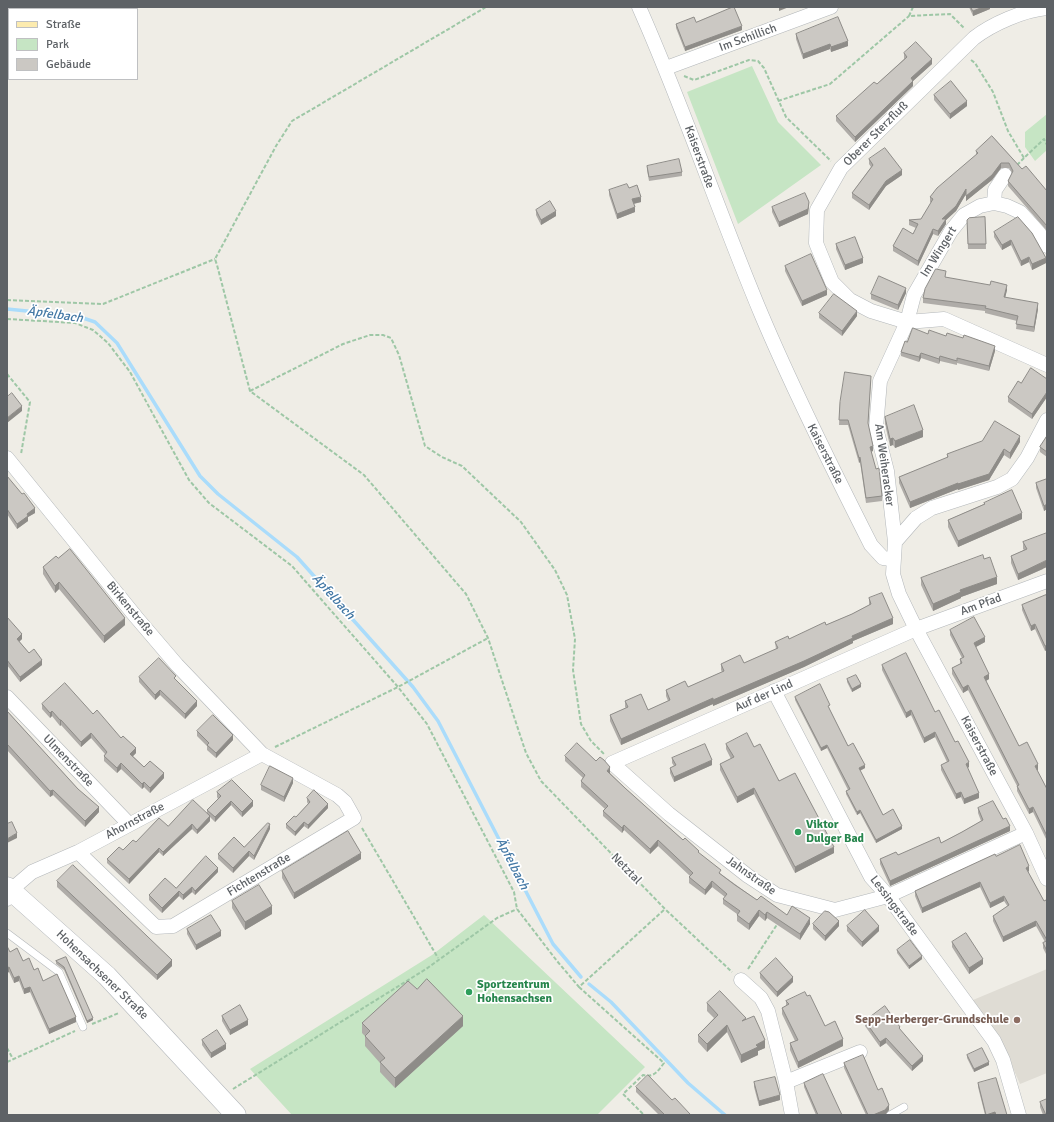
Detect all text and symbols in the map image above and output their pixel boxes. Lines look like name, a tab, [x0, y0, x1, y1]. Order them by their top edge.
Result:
legend	[8, 8, 138, 80]
text: Straße	[46, 17, 81, 32]
street label: Im Schillich	[717, 21, 779, 55]
text: Park	[46, 37, 69, 52]
text: Gebäude	[46, 57, 91, 72]
street label: Oberer Sterzfluß	[841, 99, 911, 169]
street label: Kaiserstraße	[681, 124, 717, 190]
street label: Im Wingert	[918, 224, 960, 280]
water label: Äpfelbach	[26, 303, 84, 327]
street label: Kaiserstraße	[804, 422, 846, 486]
street label: Am Weiheracker	[871, 423, 897, 507]
water label: Äpfelbach	[308, 571, 358, 623]
street label: Birkenstraße	[103, 579, 157, 639]
street label: Am Pfad	[958, 591, 1004, 619]
street label: Auf der Lind	[733, 677, 795, 715]
street label: Kaiserstraße	[957, 714, 1001, 778]
street label: Ulmenstraße	[40, 732, 96, 790]
street label: Ahornstraße	[103, 800, 167, 842]
place label: Viktor Dulger Bad	[806, 818, 864, 846]
marker: Viktor Dulger Bad	[793, 827, 803, 837]
water label: Äpfelbach	[492, 836, 532, 892]
street label: Fichtenstraße	[225, 850, 293, 900]
street label: Netztal	[608, 850, 644, 888]
street label: Jahnstraße	[723, 854, 779, 898]
street label: Lessingstraße	[867, 873, 921, 939]
street label: Hohensachsener Straße	[53, 927, 151, 1023]
place label: Sportzentrum Hohensachsen	[477, 978, 552, 1006]
marker: Sportzentrum Hohensachsen	[464, 987, 474, 997]
place label: Sepp-Herberger-Grundschule	[855, 1013, 1009, 1027]
marker: Sepp-Herberger-Grundschule	[1012, 1015, 1022, 1025]

